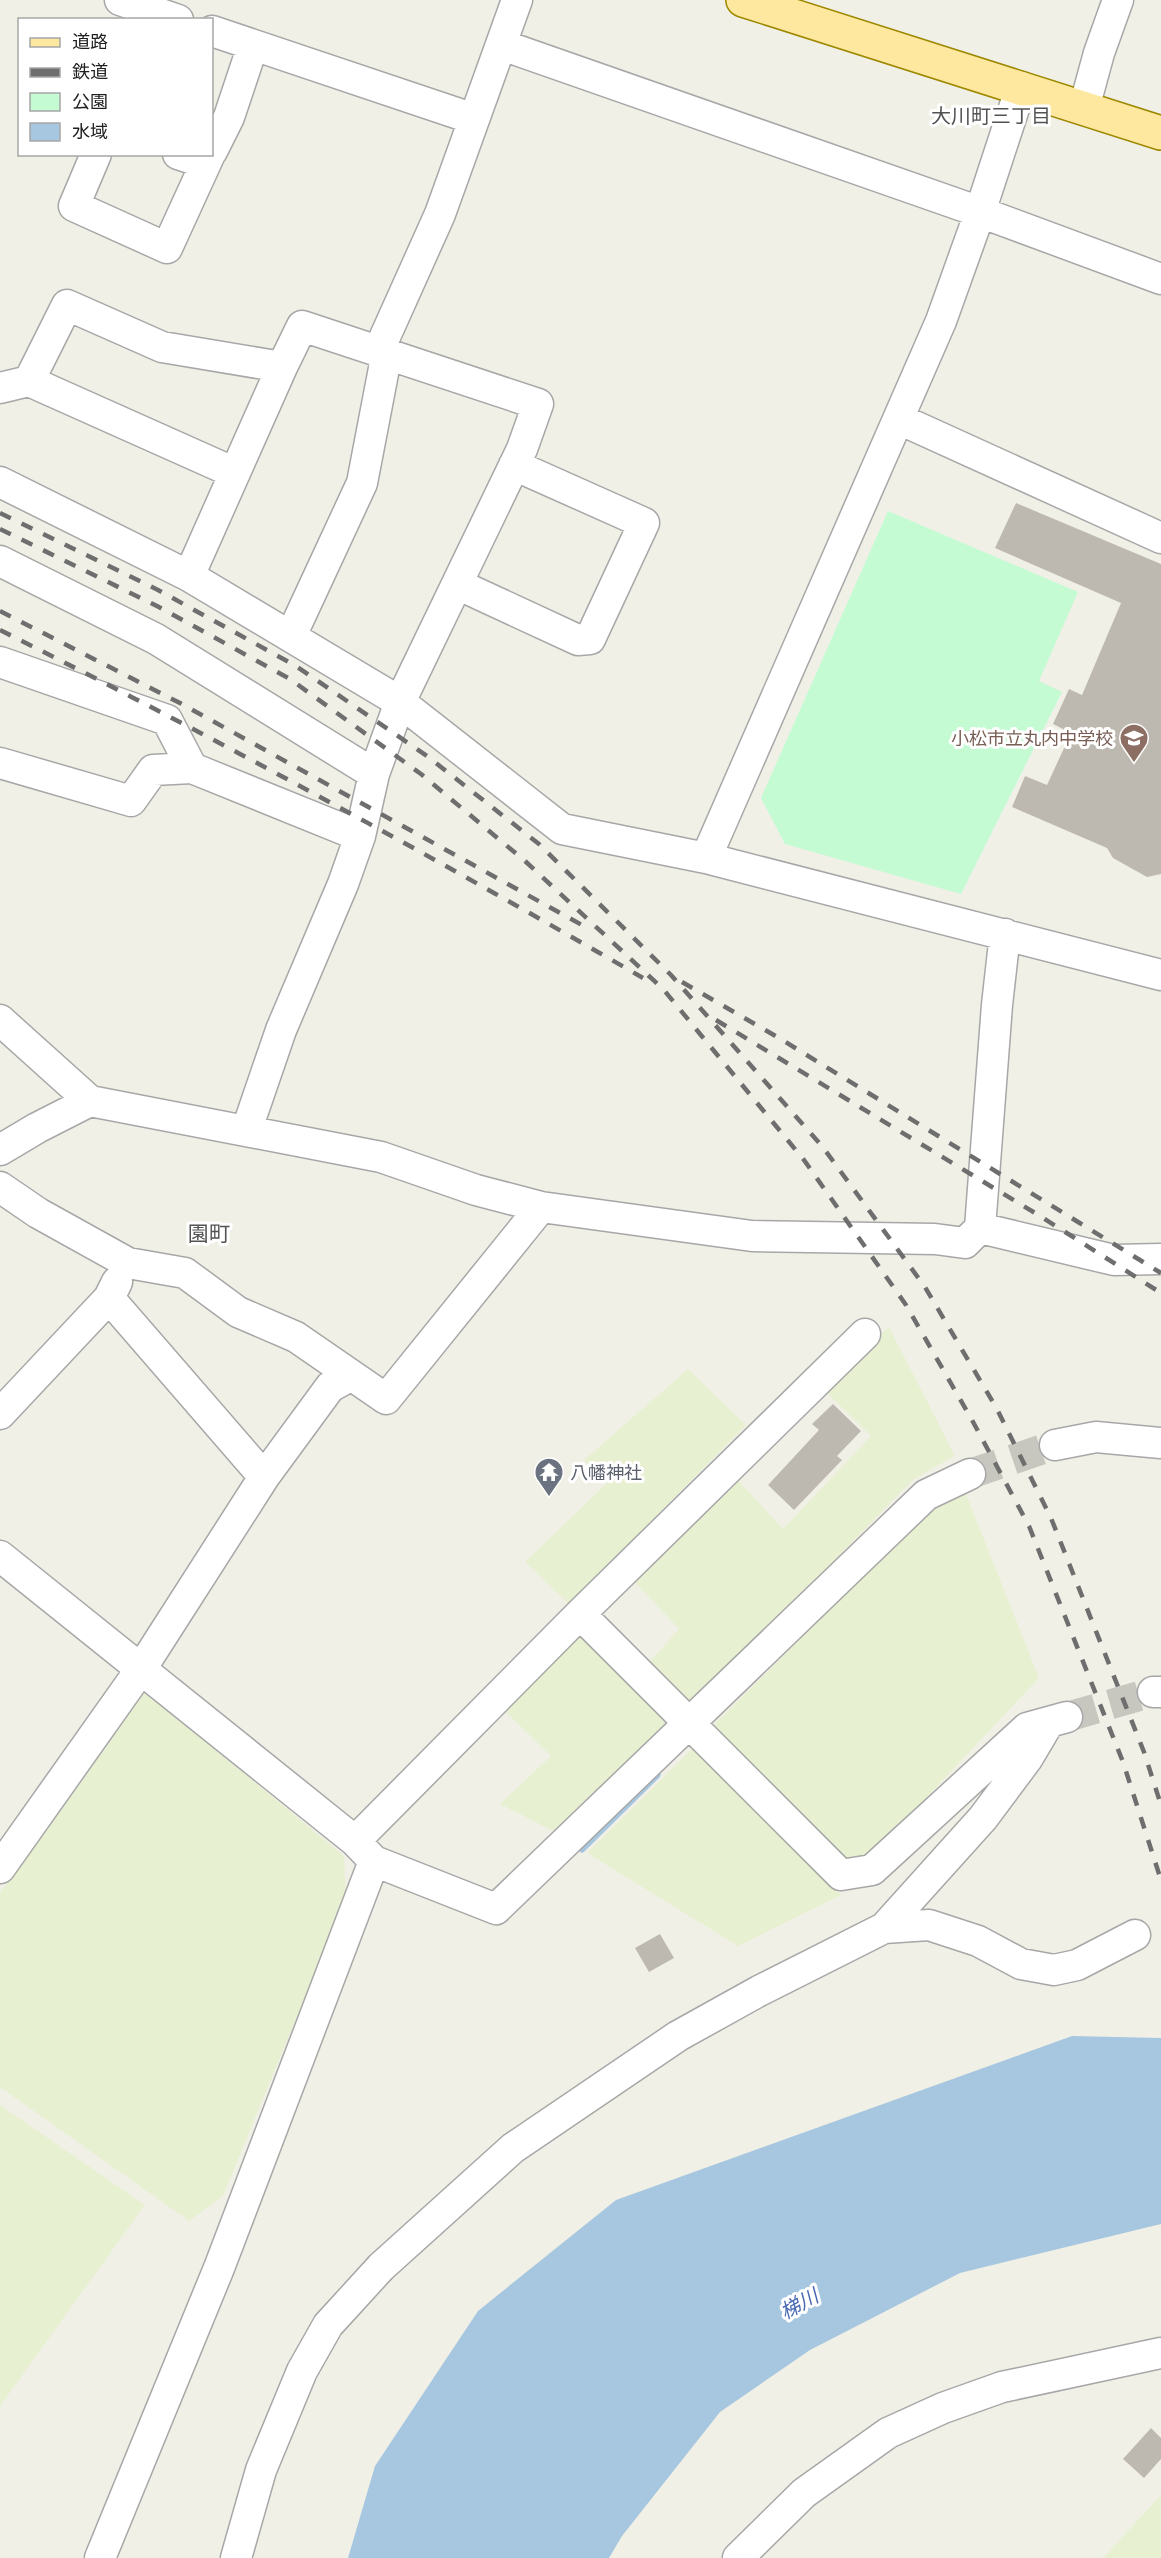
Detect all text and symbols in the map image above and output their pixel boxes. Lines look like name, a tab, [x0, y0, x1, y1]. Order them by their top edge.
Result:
legend	[18, 18, 213, 156]
text: 道路	[72, 29, 108, 54]
text: 鉄道	[72, 59, 108, 84]
text: 公園	[72, 89, 108, 114]
district label: 大川町三丁目	[931, 102, 1051, 130]
text: 水域	[72, 119, 108, 144]
school or university icon: 小松市立丸内中学校	[1118, 722, 1150, 764]
place label: 小松市立丸内中学校	[951, 726, 1113, 751]
district label: 園町	[188, 1219, 230, 1248]
temple icon: 八幡神社	[533, 1456, 565, 1498]
place label: 八幡神社	[570, 1460, 642, 1485]
water label: 梯川	[775, 2281, 825, 2326]

